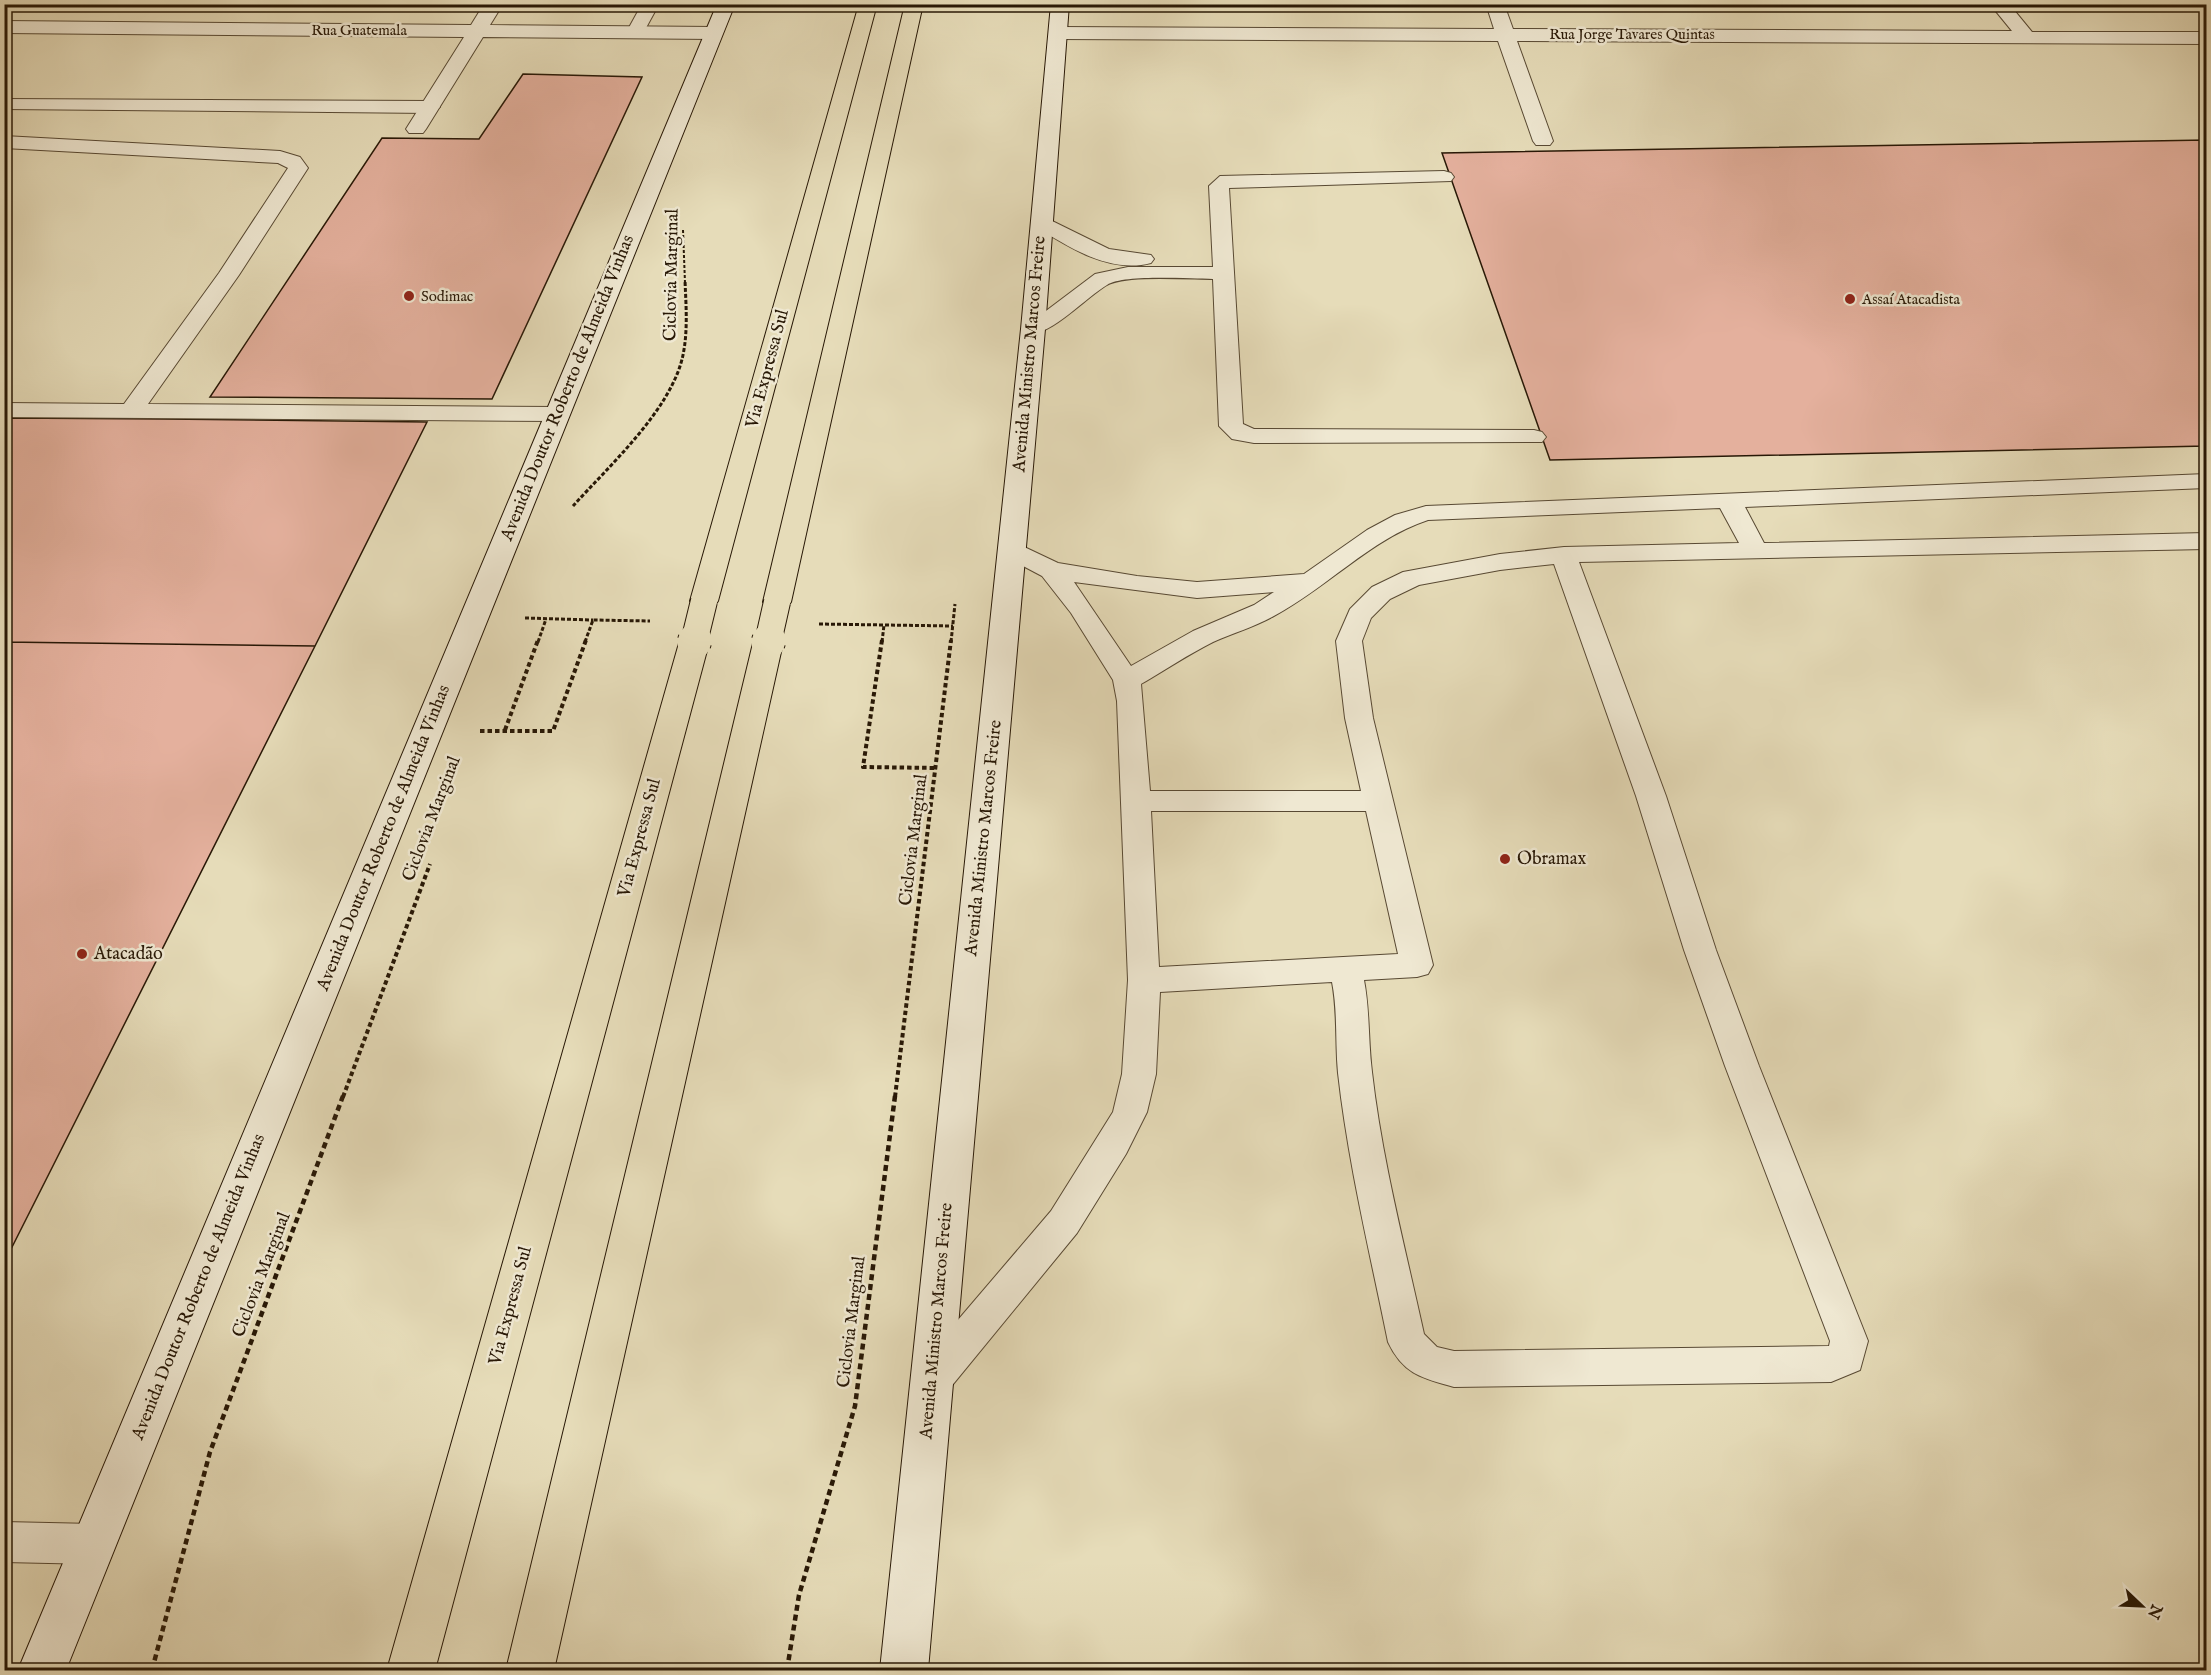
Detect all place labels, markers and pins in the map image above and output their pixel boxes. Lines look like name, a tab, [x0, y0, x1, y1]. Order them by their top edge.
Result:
place label: Sodimac	[421, 287, 473, 306]
marker: Sodimac	[402, 289, 416, 303]
place label: Assaí Atacadista	[1861, 290, 1961, 309]
marker: Assaí Atacadista	[1843, 292, 1857, 306]
place label: Obramax	[1517, 848, 1587, 871]
marker: Obramax	[1498, 852, 1512, 866]
place label: Atacadão	[93, 943, 163, 966]
marker: Atacadão	[75, 947, 89, 961]

